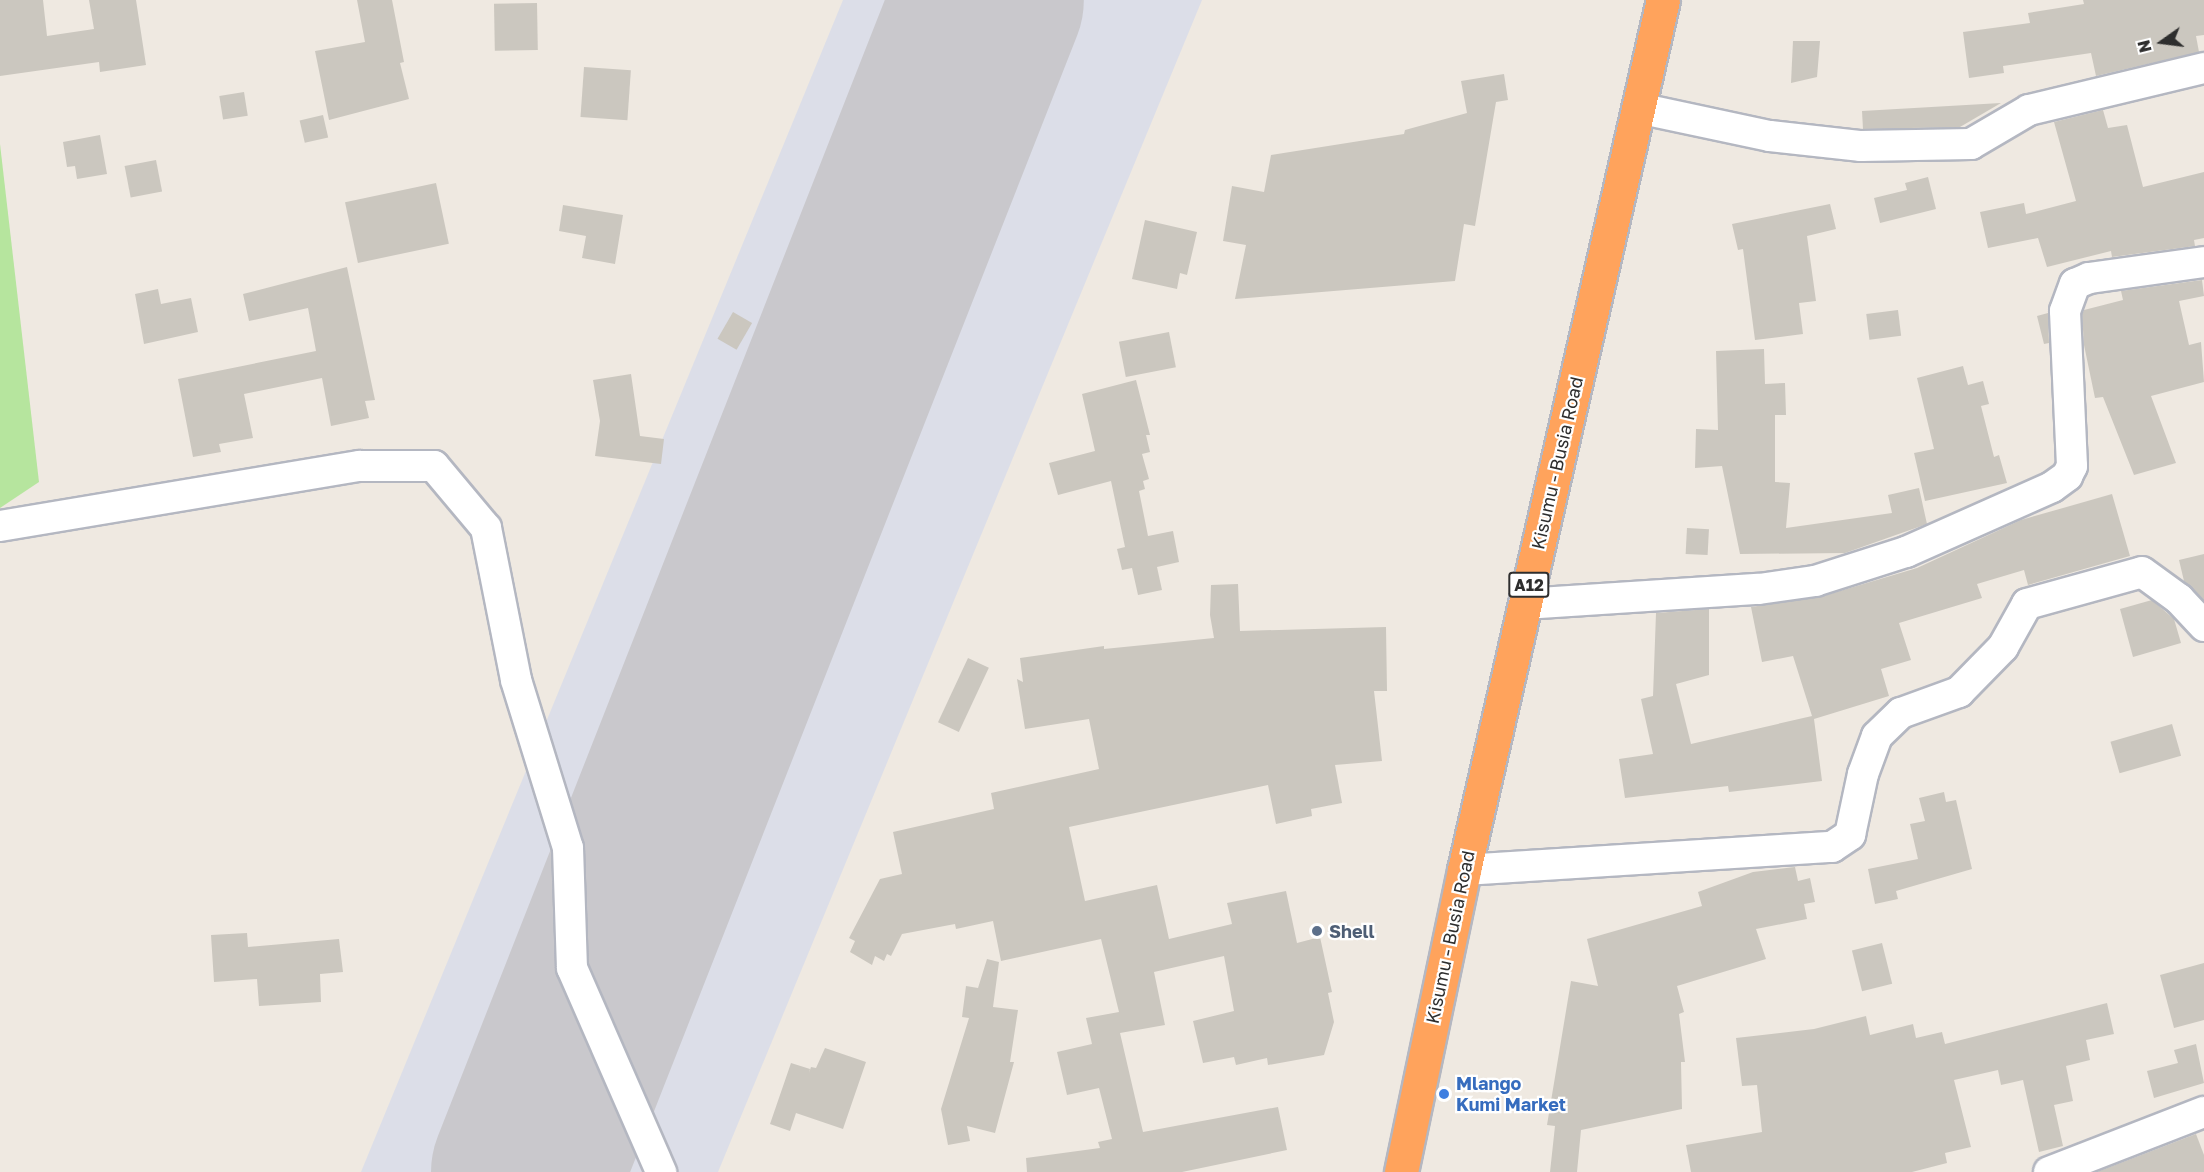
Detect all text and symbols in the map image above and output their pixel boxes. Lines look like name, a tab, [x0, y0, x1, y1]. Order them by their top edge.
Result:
north arrow	[2132, 12, 2192, 72]
text: N	[2133, 38, 2156, 55]
street label: Kisumu - Busia Road	[1527, 375, 1587, 551]
road number: A12	[1508, 572, 1550, 598]
street label: Kisumu - Busia Road	[1421, 848, 1479, 1026]
place label: Shell	[1329, 920, 1375, 942]
marker: Shell	[1310, 924, 1324, 938]
place label: Mlango Kumi Market	[1456, 1073, 1566, 1116]
marker: Mlango Kumi Market	[1437, 1087, 1451, 1101]

